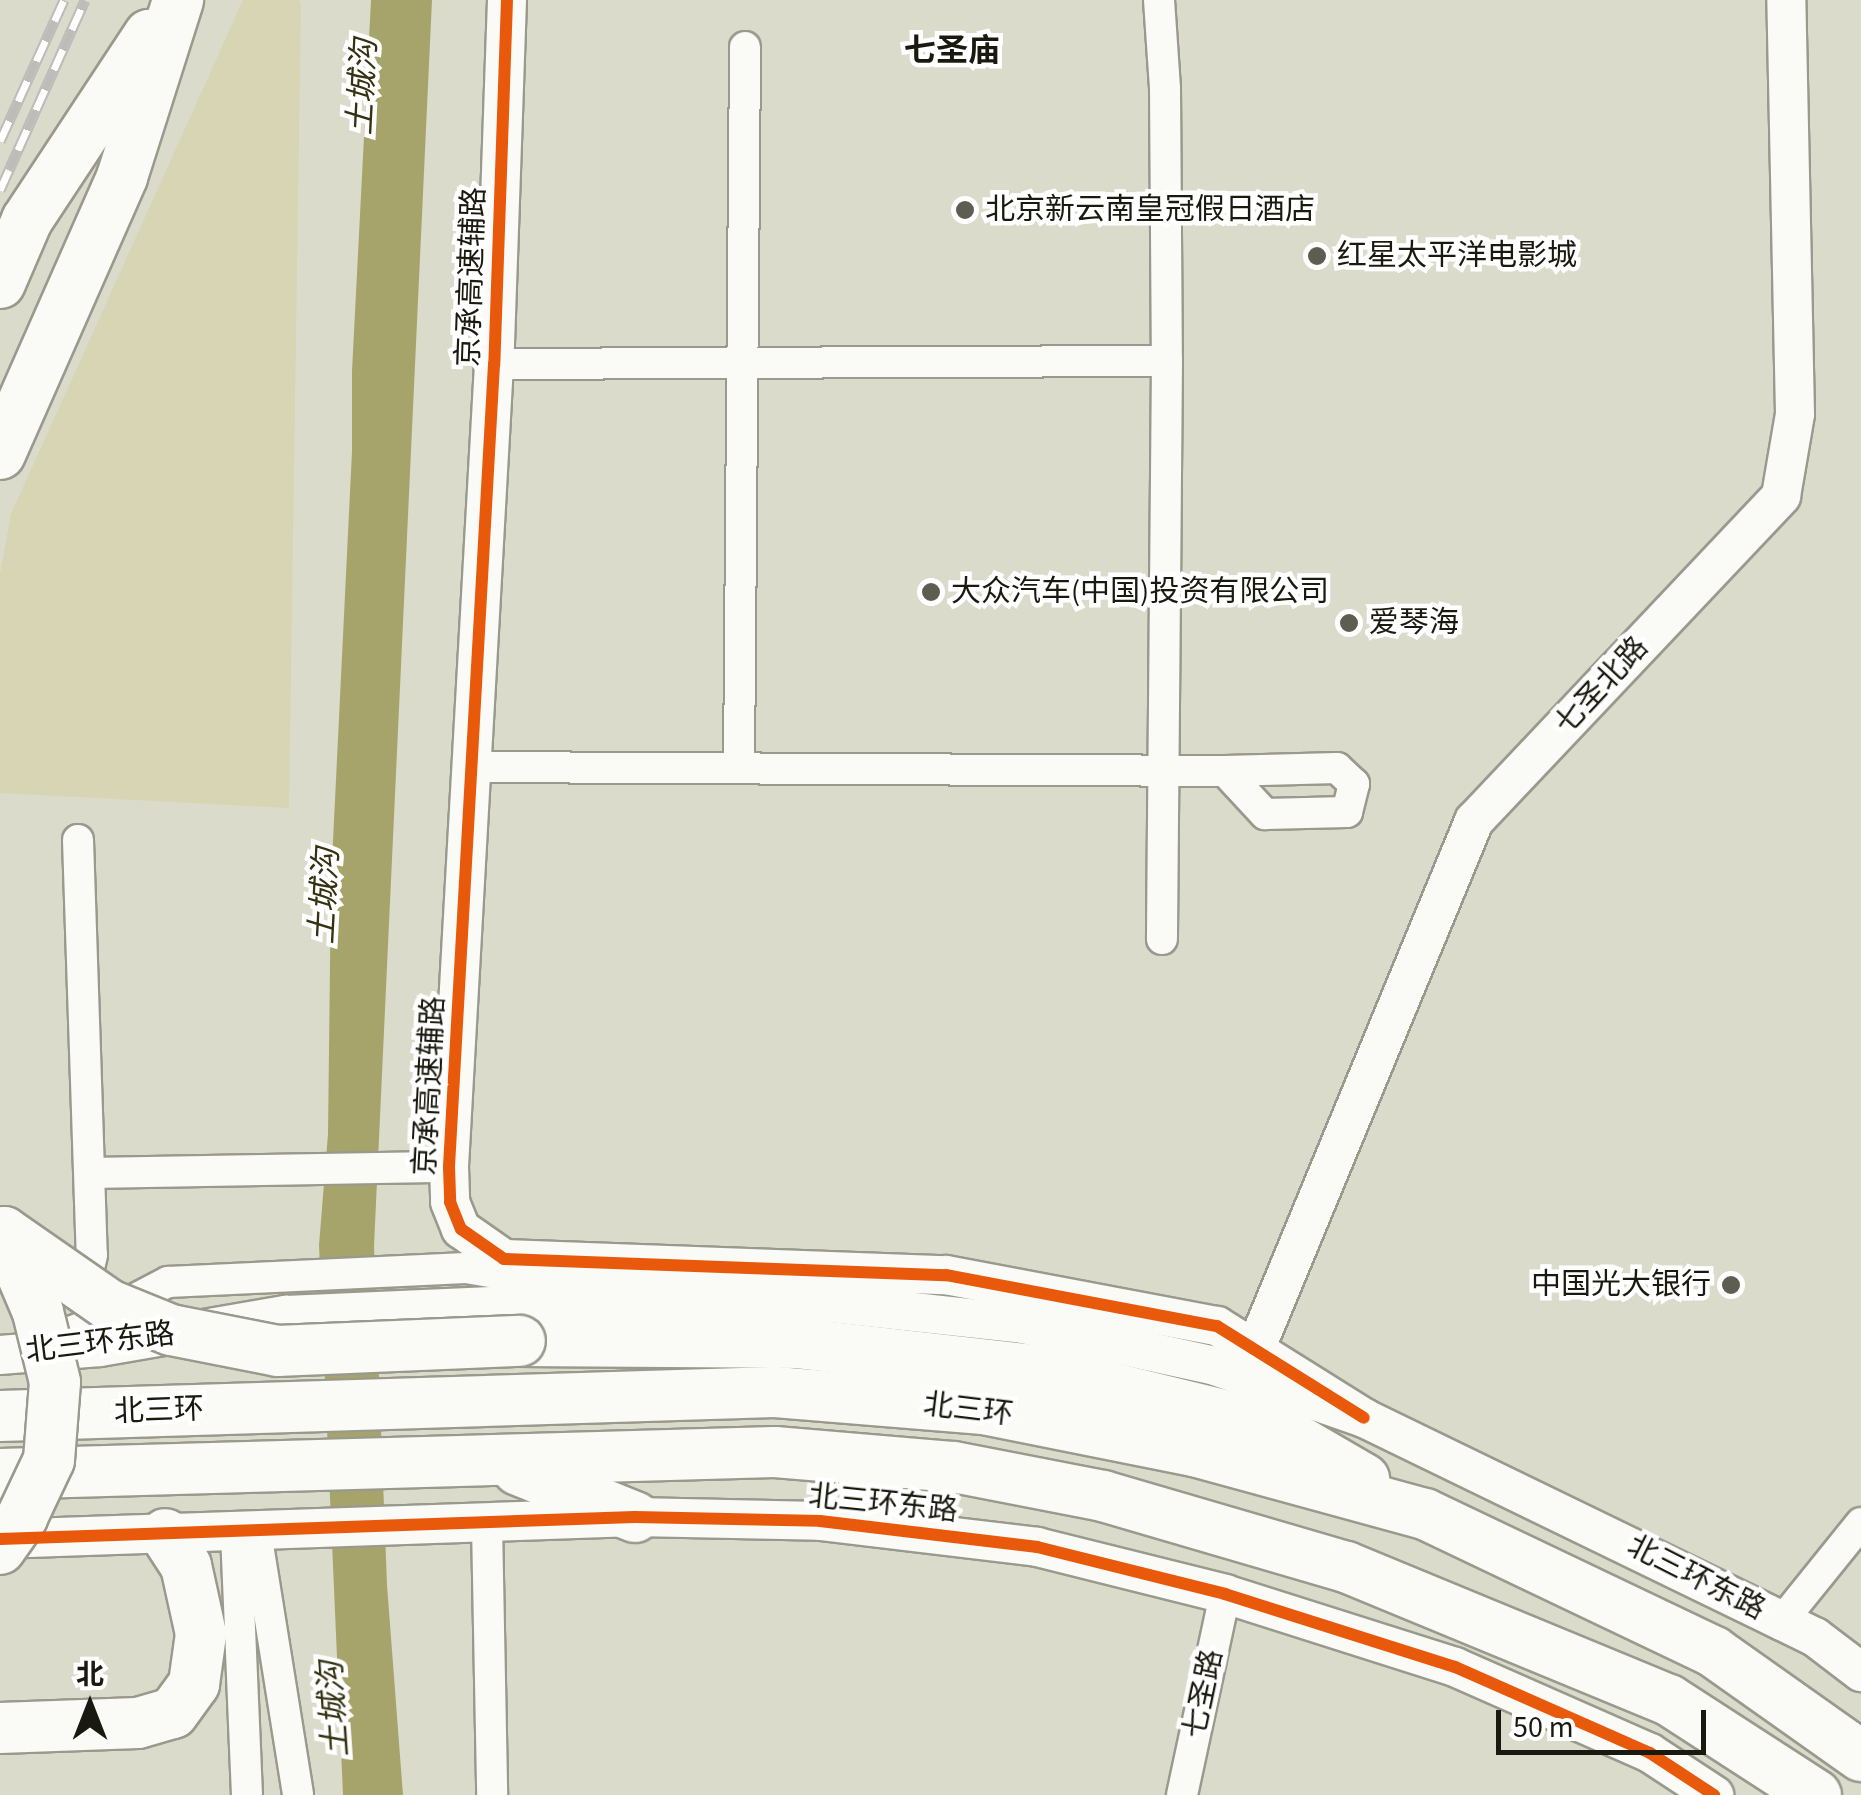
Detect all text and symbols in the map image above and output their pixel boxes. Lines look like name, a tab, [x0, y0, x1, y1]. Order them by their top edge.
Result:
district label: 七圣庙	[904, 32, 1000, 70]
water label: 土城沟	[341, 38, 385, 136]
street label: 京承高速辅路	[451, 186, 493, 368]
place label: 北京新云南皇冠假日酒店	[985, 192, 1315, 228]
marker: 北京新云南皇冠假日酒店	[954, 199, 976, 221]
place label: 红星太平洋电影城	[1337, 238, 1577, 274]
marker: 红星太平洋电影城	[1306, 245, 1328, 267]
place label: 大众汽车(中国)投资有限公司	[951, 574, 1329, 610]
marker: 大众汽车(中国)投资有限公司	[920, 581, 942, 603]
place label: 爱琴海	[1369, 605, 1459, 641]
marker: 爱琴海	[1338, 612, 1360, 634]
street label: 七圣北路	[1548, 630, 1656, 742]
water label: 土城沟	[303, 847, 347, 945]
street label: 京承高速辅路	[407, 995, 453, 1177]
place label: 中国光大银行	[1531, 1267, 1711, 1303]
marker: 中国光大银行	[1720, 1274, 1742, 1296]
street label: 北三环东路	[23, 1316, 177, 1370]
street label: 北三环	[921, 1387, 1015, 1433]
street label: 北三环	[113, 1391, 205, 1431]
street label: 北三环东路	[807, 1478, 959, 1530]
street label: 北三环东路	[1621, 1528, 1771, 1628]
street label: 七圣路	[1177, 1646, 1231, 1742]
north arrow	[40, 1655, 140, 1755]
text: 北	[76, 1655, 104, 1695]
water label: 土城沟	[311, 1660, 357, 1758]
scale bar	[1501, 1690, 1711, 1752]
text: 50 m	[1513, 1706, 1574, 1749]

